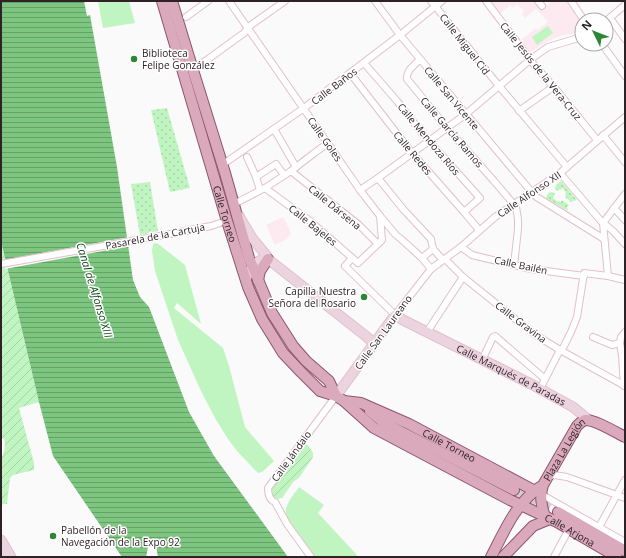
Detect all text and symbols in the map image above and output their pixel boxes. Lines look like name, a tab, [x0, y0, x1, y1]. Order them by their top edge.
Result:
street label: Calle Miguel Cid	[437, 11, 493, 77]
north arrow	[574, 12, 614, 52]
text: N	[578, 16, 595, 33]
street label: Calle Jesús de la Vera-Cruz	[497, 19, 585, 123]
place label: Biblioteca Felipe González	[142, 46, 215, 72]
marker: Biblioteca Felipe González	[129, 54, 139, 64]
street label: Calle San Vicente	[421, 63, 483, 133]
street label: Calle Baños	[308, 64, 360, 108]
street label: Calle García Ramos	[417, 94, 487, 170]
street label: Calle Mendoza Ríos	[395, 100, 464, 178]
street label: Calle Goles	[305, 114, 346, 164]
street label: Calle Redes	[390, 128, 436, 178]
street label: Calle Alfonso XII	[494, 167, 564, 221]
street label: Calle Dársena	[306, 181, 364, 233]
street label: Calle Torneo	[210, 184, 240, 244]
street label: Calle Bajeles	[286, 201, 340, 249]
street label: Pasarela de la Cartuja	[104, 219, 206, 253]
water label: Canal de Alfonso XIII	[73, 240, 117, 340]
street label: Calle Bailén	[493, 253, 549, 277]
place label: Capilla Nuestra Señora del Rosario	[269, 284, 356, 310]
street label: Calle San Laureano	[351, 292, 415, 372]
marker: Capilla Nuestra Señora del Rosario	[359, 292, 369, 302]
street label: Calle Gravina	[492, 298, 550, 346]
street label: Calle Marqués de Paradas	[454, 341, 569, 409]
street label: Plaza La Legión	[540, 415, 588, 484]
street label: Calle Torneo	[420, 425, 478, 465]
street label: Calle Jándalo	[268, 428, 314, 484]
street label: Calle Arjona	[542, 510, 598, 550]
place label: Pabellón de la Navegación de la Expo 92	[61, 523, 180, 549]
marker: Pabellón de la Navegación de la Expo 92	[48, 531, 58, 541]

